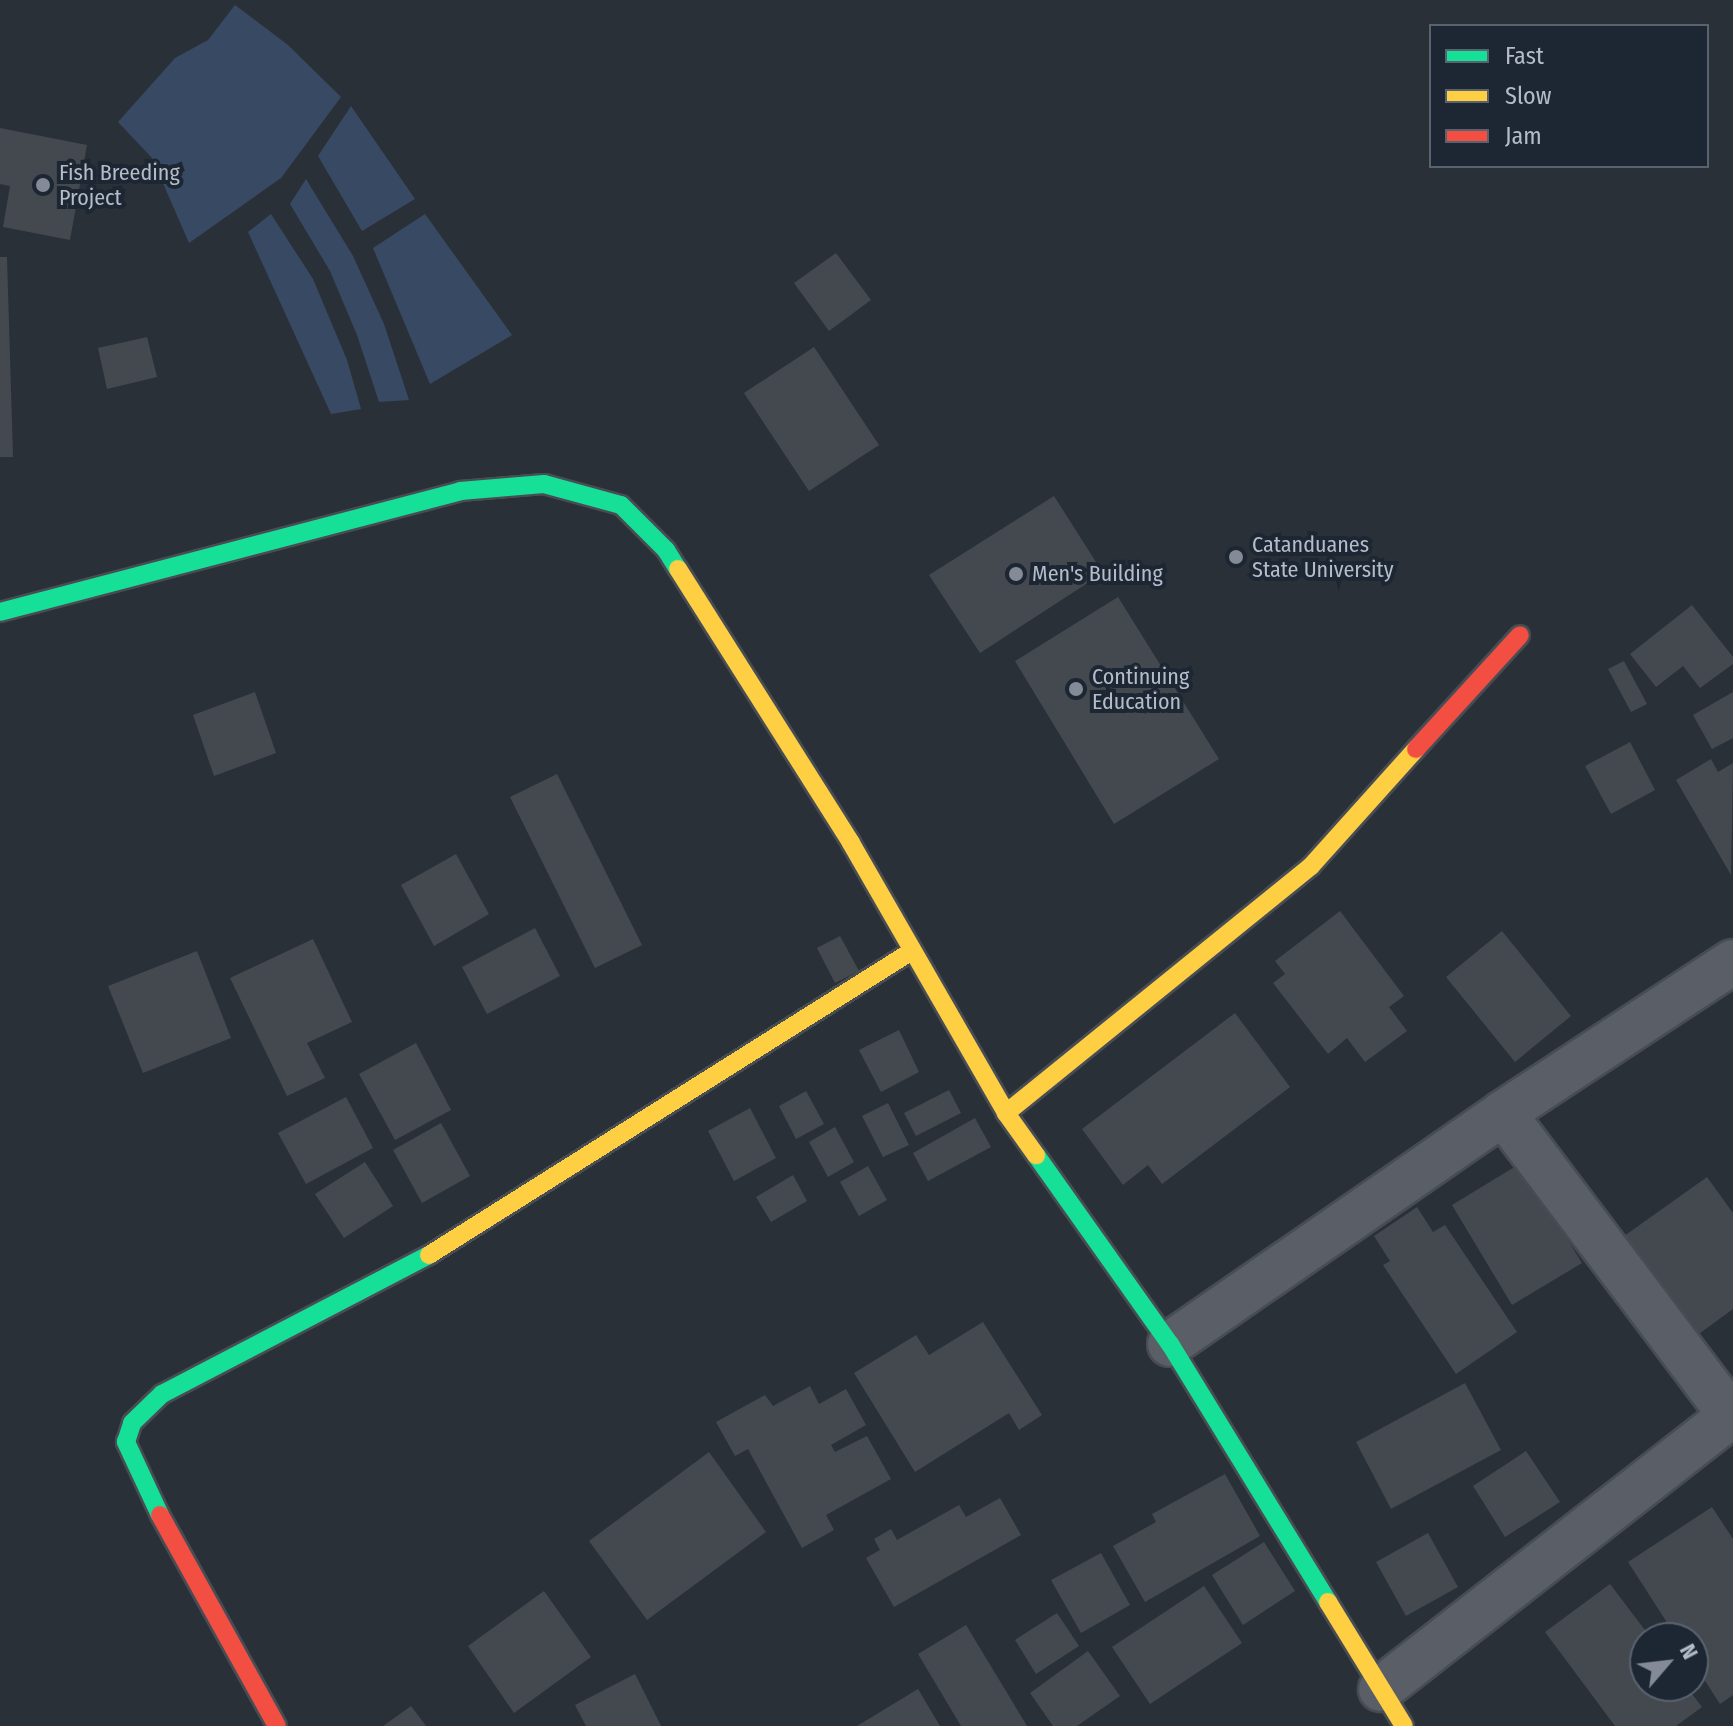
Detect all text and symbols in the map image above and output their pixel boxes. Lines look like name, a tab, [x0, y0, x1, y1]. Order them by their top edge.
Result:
legend	[1429, 24, 1709, 168]
text: Fast	[1505, 42, 1544, 70]
text: Slow	[1505, 82, 1551, 110]
text: Jam	[1505, 122, 1542, 150]
place label: Fish Breeding Project	[59, 159, 180, 210]
marker: Fish Breeding Project	[34, 176, 52, 194]
place label: Catanduanes State University	[1252, 531, 1394, 582]
marker: Catanduanes State University	[1227, 548, 1245, 566]
place label: Men's Building	[1032, 561, 1163, 587]
marker: Men's Building	[1007, 565, 1025, 583]
place label: Continuing Education	[1092, 663, 1189, 714]
marker: Continuing Education	[1067, 680, 1085, 698]
north arrow	[1629, 1622, 1709, 1702]
text: N	[1674, 1639, 1704, 1664]

